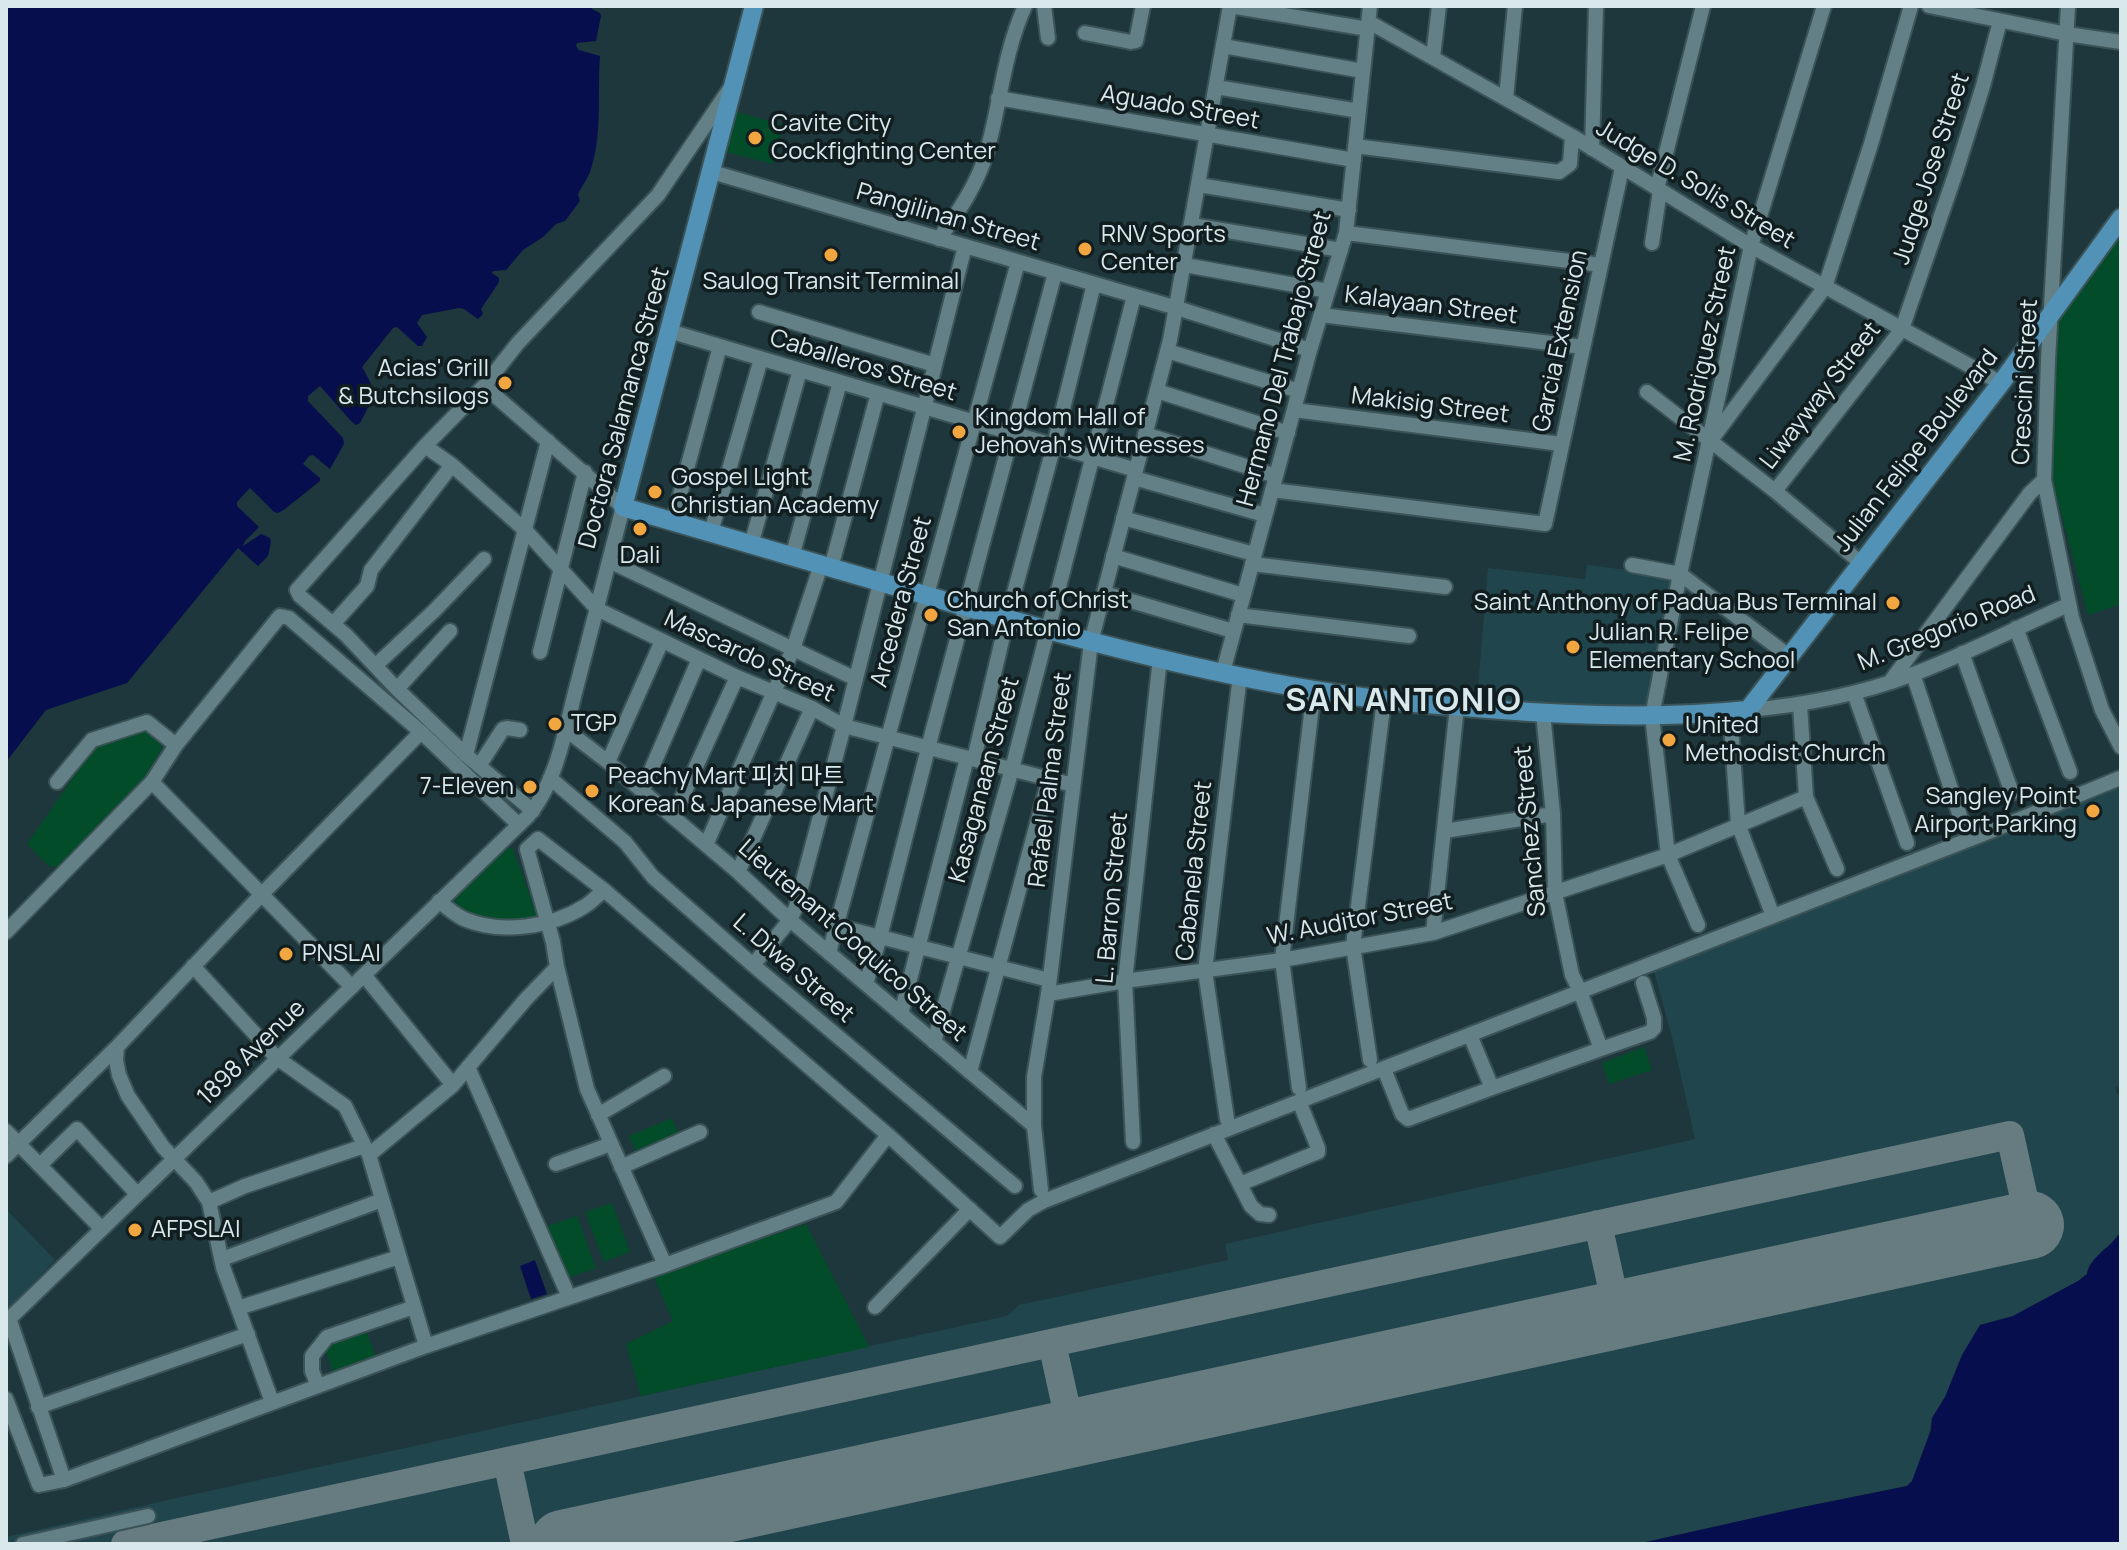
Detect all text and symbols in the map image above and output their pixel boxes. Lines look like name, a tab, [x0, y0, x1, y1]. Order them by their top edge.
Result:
street label: Judge Jose Street	[1887, 70, 1977, 268]
street label: Aguado Street	[1098, 80, 1262, 136]
place label: Cavite City Cockfighting Center	[771, 110, 996, 166]
street label: Judge D. Solis Street	[1590, 114, 1800, 256]
marker: Cavite City Cockfighting Center	[746, 129, 764, 147]
street label: Pangilinan Street	[853, 178, 1043, 258]
street label: Hermano Del Trabajo Street	[1232, 208, 1338, 510]
place label: RNV Sports Center	[1101, 221, 1226, 277]
marker: RNV Sports Center	[1076, 240, 1094, 258]
street label: M. Rodriguez Street	[1669, 244, 1743, 464]
marker: Saulog Transit Terminal	[822, 246, 840, 264]
street label: Garcia Extension	[1528, 247, 1594, 435]
street label: Doctora Salamanca Street	[574, 264, 676, 552]
place label: Saulog Transit Terminal	[703, 268, 959, 296]
street label: Kalayaan Street	[1343, 281, 1519, 331]
street label: Crescini Street	[2007, 298, 2045, 466]
street label: Liwayway Street	[1755, 317, 1887, 475]
street label: Caballeros Street	[766, 324, 960, 408]
street label: Julian Felipe Boulevard	[1829, 344, 2005, 558]
place label: Acias' Grill & Butchsilogs	[338, 355, 489, 411]
marker: Acias' Grill & Butchsilogs	[496, 374, 514, 392]
street label: Makisig Street	[1349, 382, 1511, 430]
place label: Kingdom Hall of Jehovah's Witnesses	[975, 404, 1205, 460]
marker: Kingdom Hall of Jehovah's Witnesses	[950, 423, 968, 441]
place label: Gospel Light Christian Academy	[671, 464, 879, 520]
marker: Gospel Light Christian Academy	[646, 483, 664, 501]
street label: Arcedera Street	[865, 513, 939, 691]
marker: Dali	[631, 520, 649, 538]
place label: Dali	[620, 542, 660, 570]
street label: M. Gregorio Road	[1854, 580, 2040, 678]
place label: Church of Christ San Antonio	[947, 587, 1129, 643]
place label: Saint Anthony of Padua Bus Terminal	[1474, 589, 1877, 617]
marker: Saint Anthony of Padua Bus Terminal	[1884, 594, 1902, 612]
street label: Mascardo Street	[659, 605, 839, 709]
marker: Church of Christ San Antonio	[922, 606, 940, 624]
place label: Julian R. Felipe Elementary School	[1589, 619, 1795, 675]
marker: Julian R. Felipe Elementary School	[1564, 638, 1582, 656]
street label: Rafael Palma Street	[1024, 671, 1078, 889]
street label: Kasaganaan Street	[944, 674, 1026, 886]
district label: SAN ANTONIO	[1285, 683, 1523, 721]
place label: TGP	[571, 710, 617, 738]
place label: United Methodist Church	[1685, 712, 1886, 768]
marker: TGP	[546, 715, 564, 733]
marker: United Methodist Church	[1660, 731, 1678, 749]
street label: Sanchez Street	[1509, 744, 1553, 918]
place label: Peachy Mart 피치 마트 Korean & Japanese Mart	[608, 763, 874, 819]
place label: 7-Eleven	[420, 773, 514, 801]
marker: 7-Eleven	[521, 778, 539, 796]
street label: Cabanela Street	[1171, 780, 1219, 962]
marker: Peachy Mart 피치 마트 Korean & Japanese Mart	[583, 782, 601, 800]
place label: Sangley Point Airport Parking	[1914, 783, 2077, 839]
marker: Sangley Point Airport Parking	[2084, 802, 2102, 820]
street label: L. Barron Street	[1091, 811, 1135, 985]
street label: Lieutenant Coquico Street	[732, 834, 972, 1048]
street label: W. Auditor Street	[1265, 888, 1455, 952]
street label: L. Diwa Street	[727, 909, 859, 1029]
place label: PNSLAI	[302, 940, 381, 968]
marker: PNSLAI	[277, 945, 295, 963]
street label: 1898 Avenue	[192, 994, 312, 1112]
place label: AFPSLAI	[151, 1216, 241, 1244]
marker: AFPSLAI	[126, 1221, 144, 1239]

